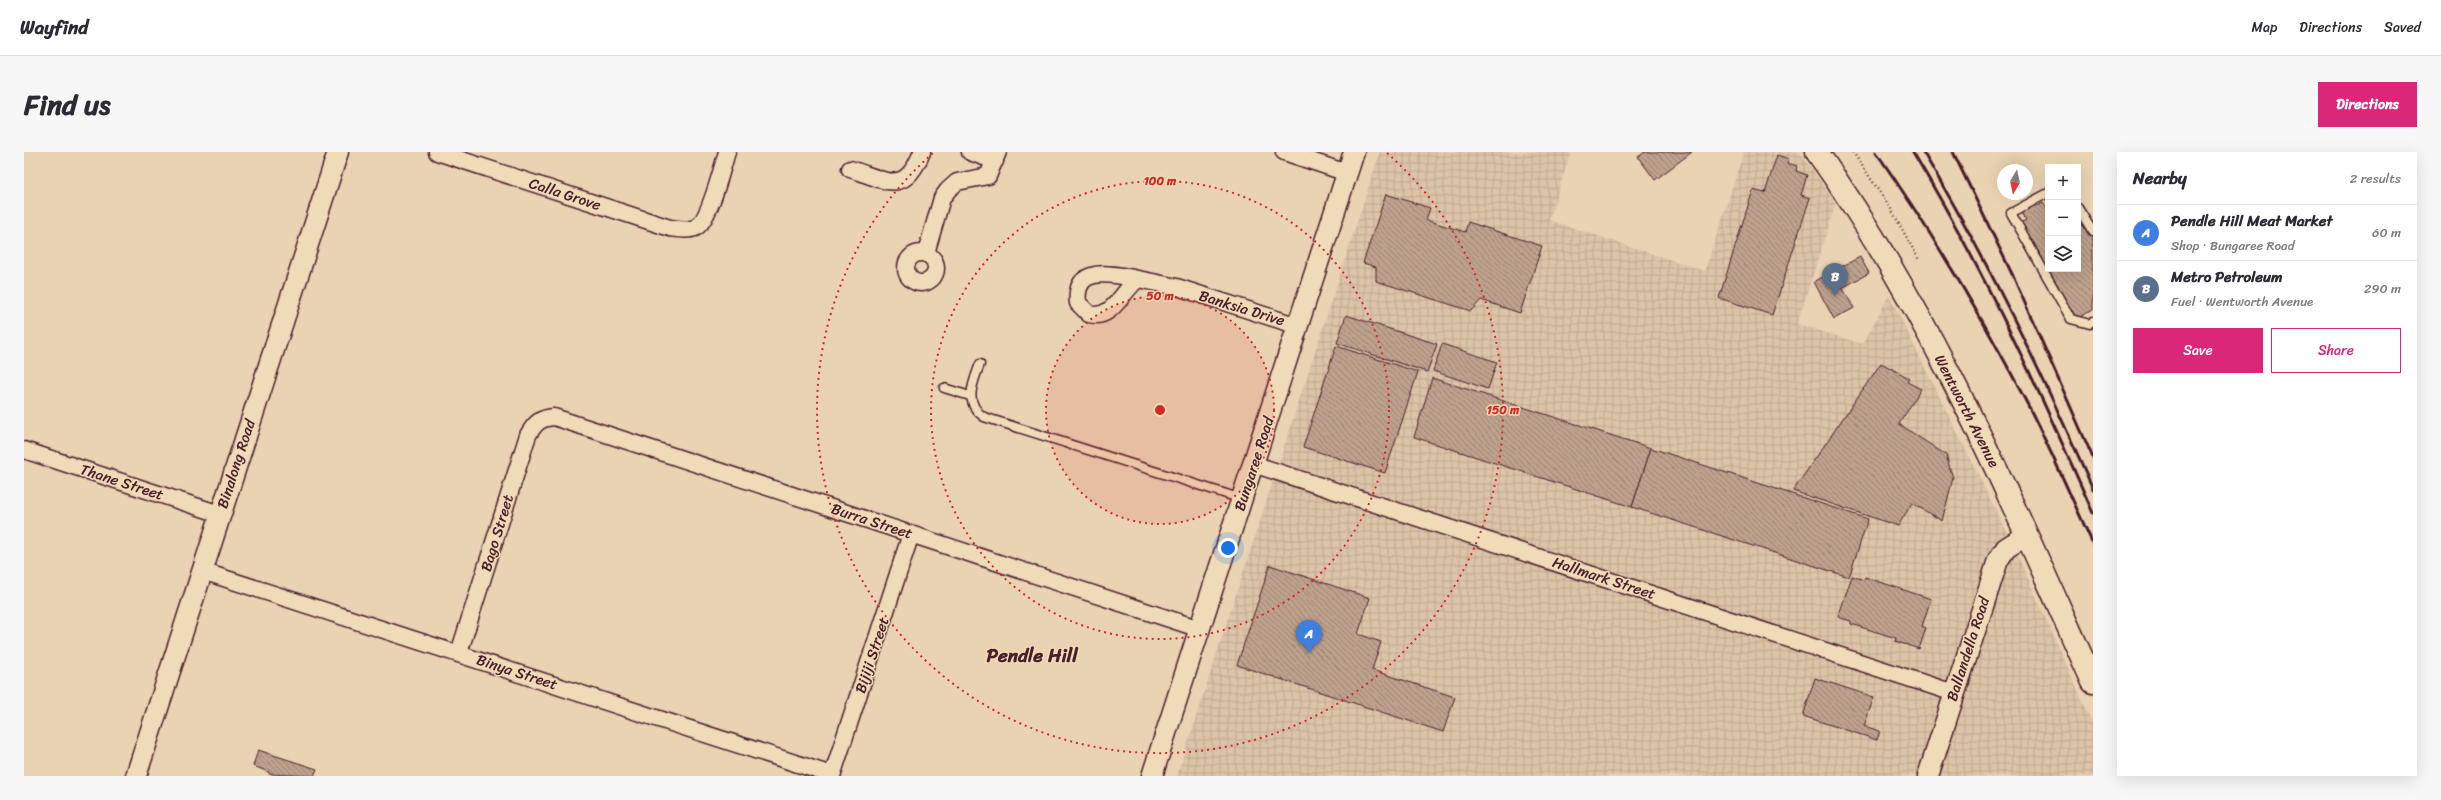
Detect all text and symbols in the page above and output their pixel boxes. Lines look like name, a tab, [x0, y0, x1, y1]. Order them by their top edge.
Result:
text: Wayfind	[20, 11, 88, 44]
text: Map	[2251, 15, 2277, 40]
text: Directions	[2299, 15, 2362, 40]
text: Saved	[2384, 15, 2421, 40]
text: Find us	[24, 80, 111, 129]
button: Directions	[2318, 82, 2417, 127]
text: Nearby	[2133, 163, 2187, 193]
north arrow	[1997, 164, 2033, 200]
map controls	[2045, 164, 2081, 272]
button: +	[2045, 164, 2081, 200]
text: 2 results	[2350, 167, 2401, 190]
street label: Calla Grove	[526, 170, 605, 218]
text: 100 m	[1144, 170, 1177, 192]
button: −	[2045, 200, 2081, 236]
text: Pendle Hill Meat Market	[2171, 208, 2332, 234]
text: A	[2142, 221, 2150, 244]
text: 60 m	[2372, 221, 2401, 244]
text: Shop · Bungaree Road	[2171, 234, 2295, 257]
button: layers	[2045, 236, 2081, 272]
pin: B	[1822, 263, 1848, 296]
text: Metro Petroleum	[2171, 264, 2283, 290]
text: B	[2142, 277, 2150, 300]
text: 290 m	[2364, 277, 2401, 300]
street label: Banksia Drive	[1196, 283, 1288, 333]
text: 50 m	[1146, 285, 1174, 307]
text: Fuel · Wentworth Avenue	[2171, 290, 2313, 313]
button: Save	[2133, 328, 2263, 373]
button: Share	[2271, 328, 2401, 373]
street label: Wentworth Avenue	[1927, 350, 2007, 472]
text: 150 m	[1487, 399, 1520, 421]
centre of rings	[1153, 403, 1167, 417]
street label: Bungaree Road	[1227, 412, 1282, 515]
street label: Binalong Road	[209, 415, 263, 512]
street label: Thane Street	[77, 456, 168, 508]
street label: Bago Street	[473, 491, 521, 575]
street label: Burra Street	[828, 496, 917, 547]
your location	[1218, 538, 1238, 558]
street label: Hallmark Street	[1549, 549, 1659, 607]
street label: Ballandella Road	[1939, 592, 1997, 705]
street label: Bijiji Street	[847, 613, 897, 697]
pin: A	[1296, 620, 1322, 653]
district label: Pendle Hill	[986, 639, 1079, 672]
street label: Binya Street	[473, 647, 561, 697]

